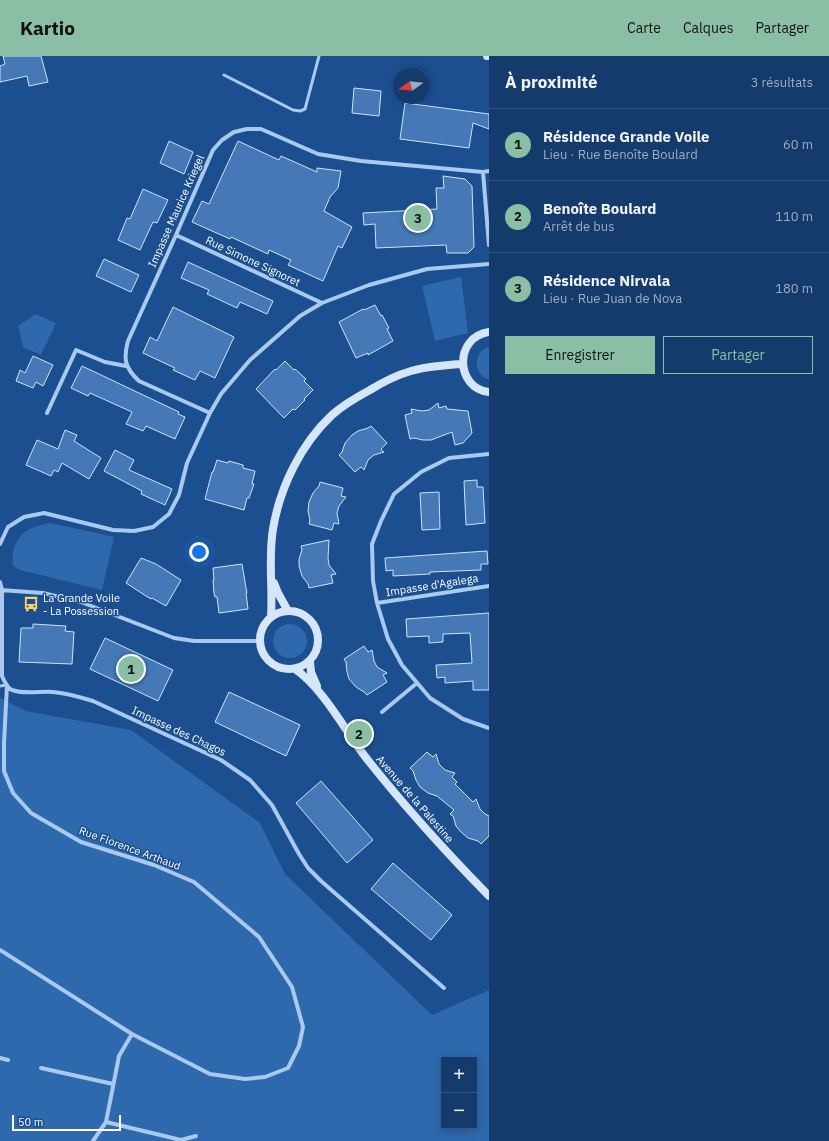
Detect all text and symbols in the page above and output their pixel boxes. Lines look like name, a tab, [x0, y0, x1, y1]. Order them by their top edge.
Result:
text: Kartio	[20, 16, 75, 40]
text: Carte	[627, 19, 661, 37]
text: Calques	[683, 19, 733, 37]
text: Partager	[755, 19, 809, 37]
north arrow	[393, 68, 429, 104]
text: À proximité	[505, 71, 598, 93]
text: 3 résultats	[751, 74, 813, 91]
text: Résidence Grande Voile	[543, 127, 709, 146]
text: 1	[514, 136, 522, 153]
text: 60 m	[783, 136, 813, 153]
text: Lieu · Rue Benoîte Boulard	[543, 146, 698, 163]
street label: Impasse Maurice Kriegel	[145, 152, 207, 270]
text: Benoîte Boulard	[543, 199, 656, 218]
pin: 3	[405, 203, 431, 233]
text: 2	[514, 208, 522, 225]
text: 110 m	[775, 208, 813, 225]
text: Arrêt de bus	[543, 218, 615, 235]
street label: Rue Simone Signoret	[203, 233, 303, 289]
text: Résidence Nirvala	[543, 271, 670, 290]
text: 3	[514, 280, 522, 297]
text: 180 m	[775, 280, 813, 297]
text: Lieu · Rue Juan de Nova	[543, 290, 682, 307]
button: Enregistrer	[505, 336, 655, 374]
button: Partager	[663, 336, 813, 374]
your location	[189, 542, 209, 562]
street label: Impasse d'Agalega	[385, 571, 479, 599]
place label: La Grande Voile - La Possession	[43, 591, 120, 618]
bus stop icon: La Grande Voile - La Possession	[22, 595, 40, 613]
pin: 1	[118, 654, 144, 684]
street label: Impasse des Chagos	[130, 703, 228, 759]
pin: 2	[346, 719, 372, 749]
street label: Avenue de la Palestine	[373, 752, 457, 846]
street label: Rue Florence Arthaud	[77, 823, 183, 873]
map controls	[441, 1057, 477, 1129]
button: +	[441, 1057, 477, 1093]
button: −	[441, 1093, 477, 1129]
scale bar	[12, 1113, 121, 1132]
text: 50 m	[18, 1115, 43, 1129]

